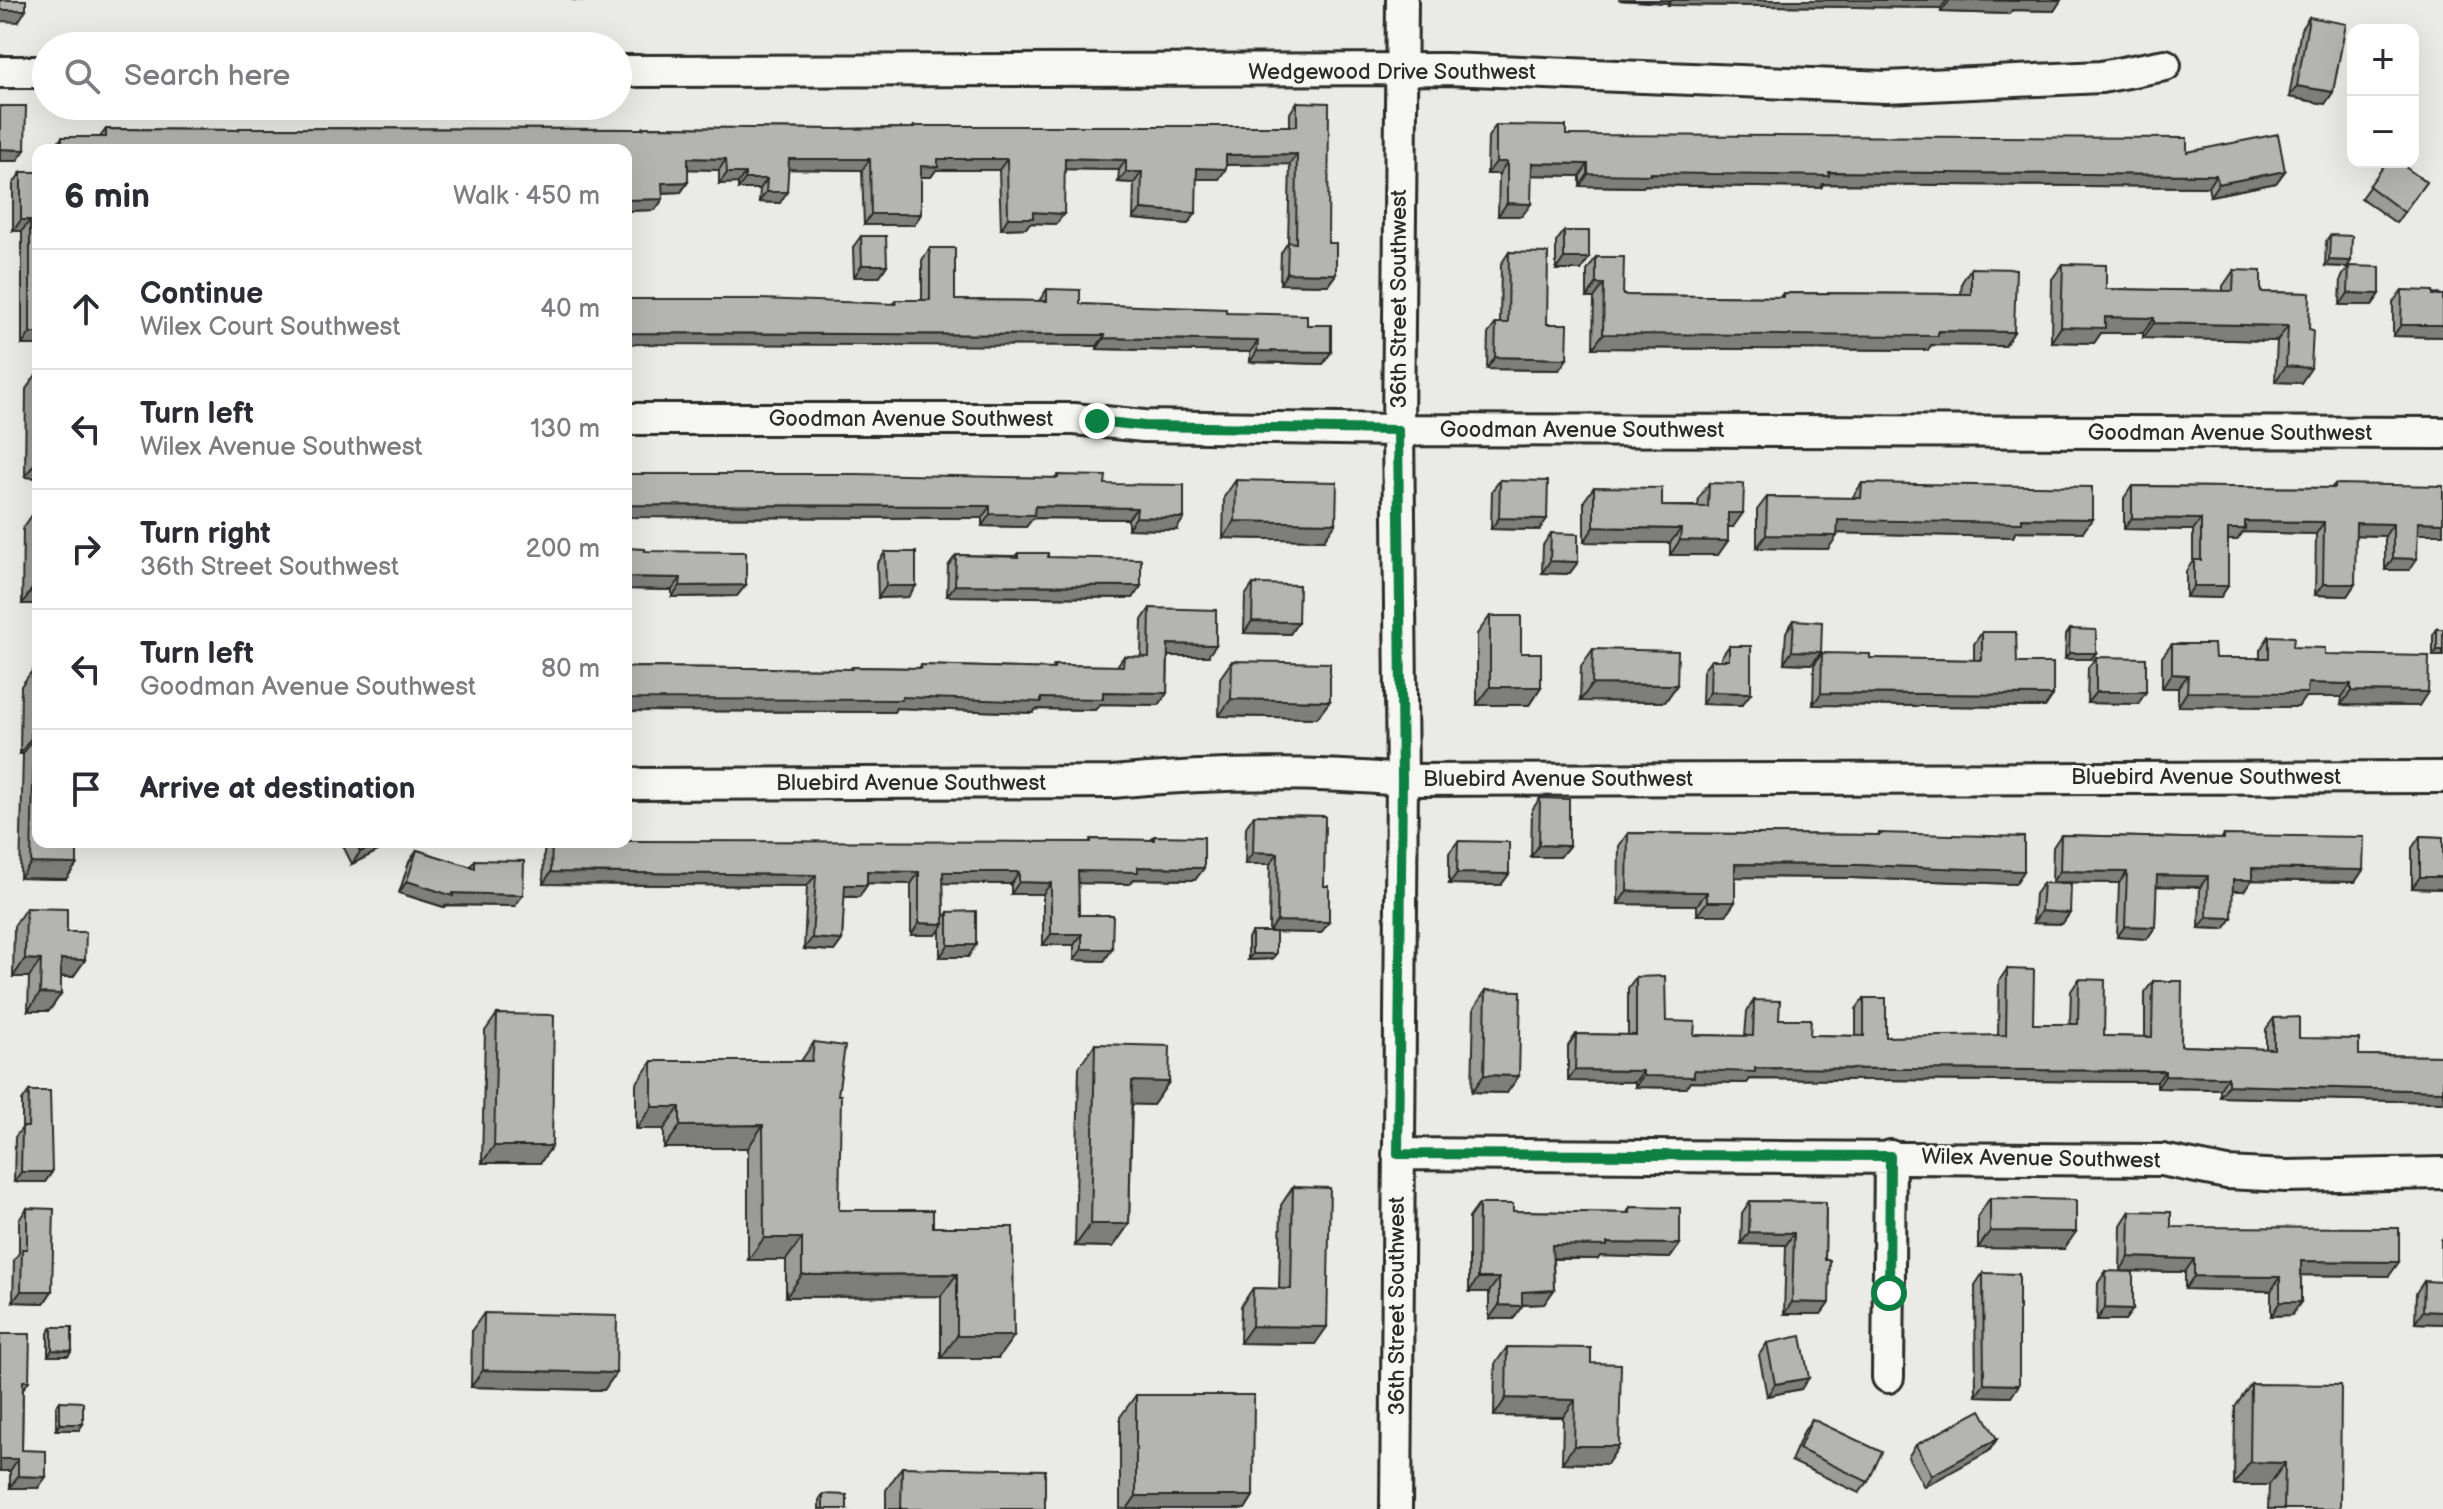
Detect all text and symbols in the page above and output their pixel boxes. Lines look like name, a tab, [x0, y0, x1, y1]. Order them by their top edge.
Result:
map controls	[2347, 24, 2419, 168]
button: +	[2347, 24, 2419, 96]
search box	[32, 32, 632, 120]
icon: search	[60, 54, 104, 98]
text: Search here	[124, 58, 290, 94]
street label: Wedgewood Drive Southwest	[1248, 59, 1536, 86]
button: −	[2347, 96, 2419, 168]
text: 6 min	[64, 176, 150, 217]
text: Walk · 450 m	[453, 181, 600, 212]
street label: 36th Street Southwest	[1386, 189, 1413, 409]
text: Continue	[140, 276, 263, 312]
icon: ahead	[64, 287, 108, 331]
text: 40 m	[540, 294, 600, 325]
text: Wilex Court Southwest	[140, 312, 400, 343]
text: Turn left	[140, 396, 254, 432]
route end	[1079, 403, 1115, 439]
street label: Goodman Avenue Southwest	[769, 406, 1053, 433]
icon: left	[64, 407, 108, 451]
text: 130 m	[530, 414, 600, 445]
street label: Goodman Avenue Southwest	[1440, 417, 1724, 444]
street label: Goodman Avenue Southwest	[2088, 420, 2372, 447]
text: Wilex Avenue Southwest	[140, 432, 423, 463]
text: Turn right	[140, 516, 271, 552]
icon: right	[64, 527, 108, 571]
text: 200 m	[526, 534, 600, 565]
text: 36th Street Southwest	[140, 552, 399, 583]
text: Turn left	[140, 636, 254, 672]
icon: left	[64, 647, 108, 691]
text: 80 m	[541, 654, 600, 685]
text: Goodman Avenue Southwest	[140, 672, 476, 703]
street label: Bluebird Avenue Southwest	[2071, 764, 2341, 791]
street label: Bluebird Avenue Southwest	[1423, 766, 1693, 793]
icon: arrive	[64, 767, 108, 811]
street label: Bluebird Avenue Southwest	[776, 770, 1046, 797]
text: Arrive at destination	[140, 771, 416, 807]
street label: Wilex Avenue Southwest	[1921, 1143, 2161, 1175]
street label: 36th Street Southwest	[1384, 1196, 1411, 1416]
route start	[1871, 1275, 1907, 1311]

